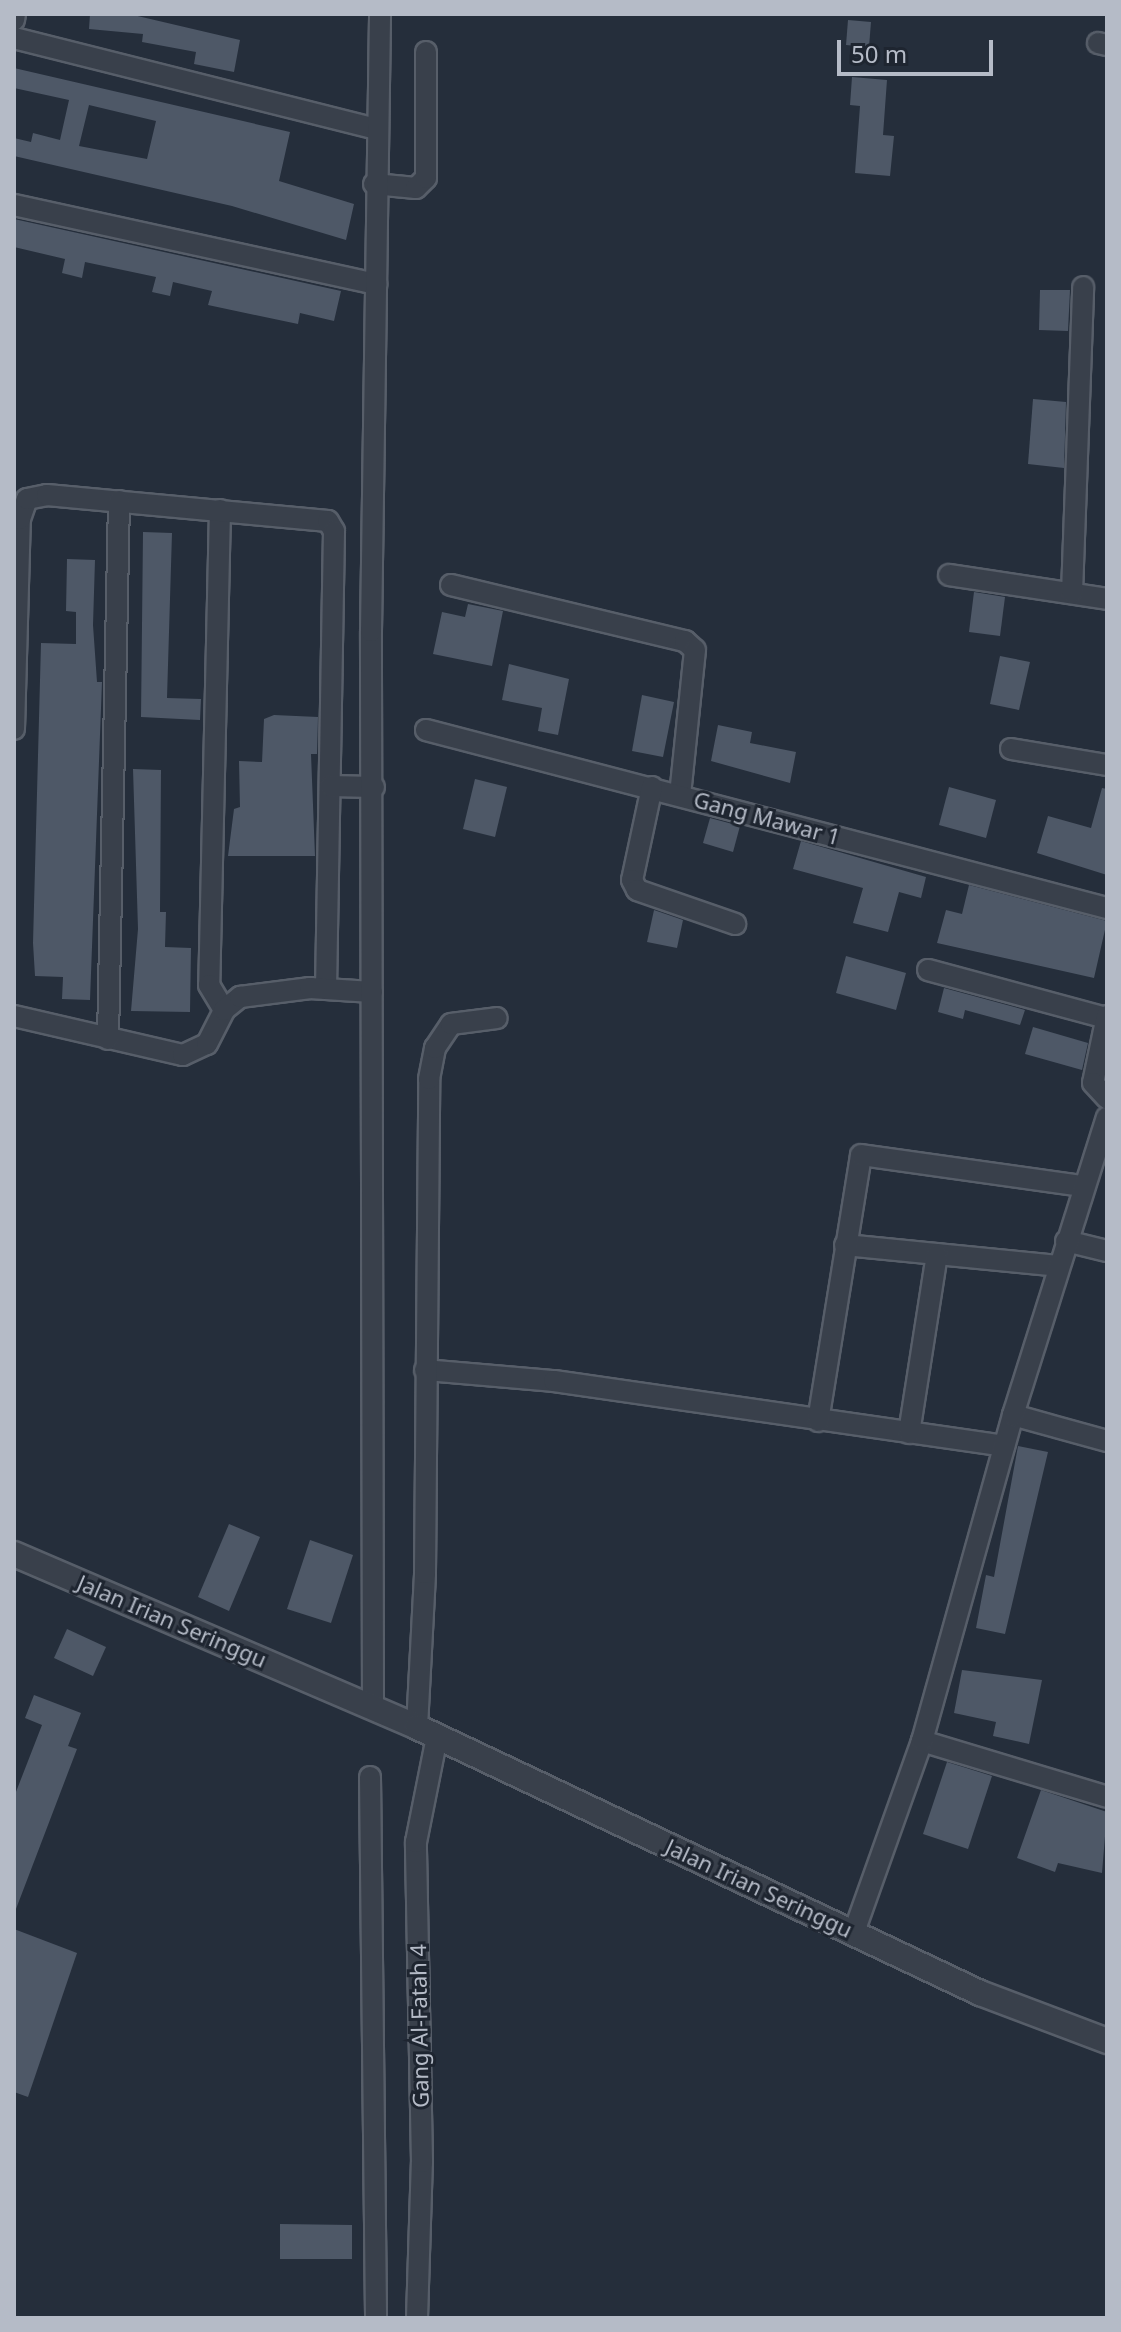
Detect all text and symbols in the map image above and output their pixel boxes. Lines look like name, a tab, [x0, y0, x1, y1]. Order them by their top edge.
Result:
scale bar	[841, 24, 997, 74]
text: 50 m	[851, 37, 907, 70]
street label: Gang Mawar 1	[691, 786, 843, 850]
street label: Jalan Irian Seringgu	[73, 1569, 271, 1673]
street label: Jalan Irian Seringgu	[661, 1833, 857, 1943]
street label: Gang Al-Fatah 4	[404, 1944, 434, 2108]

